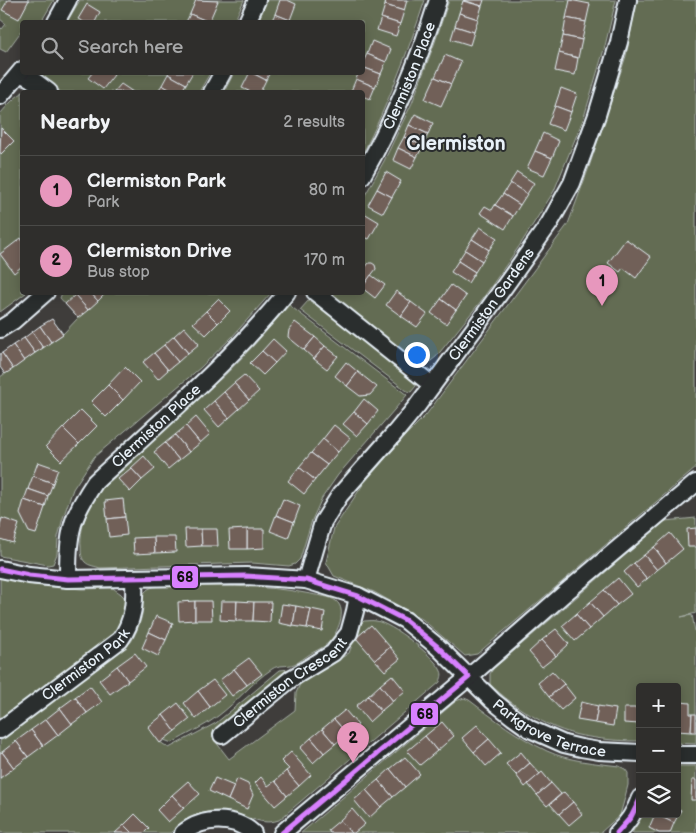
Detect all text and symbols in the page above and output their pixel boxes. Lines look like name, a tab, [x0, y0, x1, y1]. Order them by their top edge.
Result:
street label: Clermiston Place	[379, 19, 440, 133]
search box	[20, 20, 365, 75]
icon: search	[38, 34, 66, 62]
text: Search here	[78, 36, 183, 59]
text: Nearby	[40, 110, 110, 135]
text: 2 results	[283, 113, 345, 132]
district label: Clermiston	[406, 132, 506, 156]
text: Clermiston Park	[87, 170, 226, 193]
text: 1	[53, 181, 59, 200]
text: 80 m	[309, 181, 345, 200]
text: Park	[87, 193, 119, 212]
text: Clermiston Drive	[87, 240, 232, 263]
street label: Clermiston Gardens	[445, 244, 539, 365]
text: 2	[51, 251, 61, 270]
text: 170 m	[304, 251, 345, 270]
text: Bus stop	[87, 263, 150, 282]
pin: 1	[586, 265, 618, 306]
your location	[404, 342, 430, 368]
street label: Clermiston Place	[108, 380, 205, 472]
line badge: 68	[171, 565, 199, 589]
text: 68	[177, 569, 193, 586]
street label: Clermiston Park	[38, 625, 135, 705]
street label: Clermiston Crescent	[229, 634, 352, 732]
map controls	[636, 683, 681, 818]
button: +	[636, 683, 681, 728]
street label: Parkgrove Terrace	[488, 695, 606, 761]
line badge: 68	[410, 702, 439, 726]
text: 68	[417, 706, 433, 723]
pin: 2	[337, 722, 369, 763]
button: −	[636, 728, 681, 773]
button: layers	[636, 773, 681, 818]

